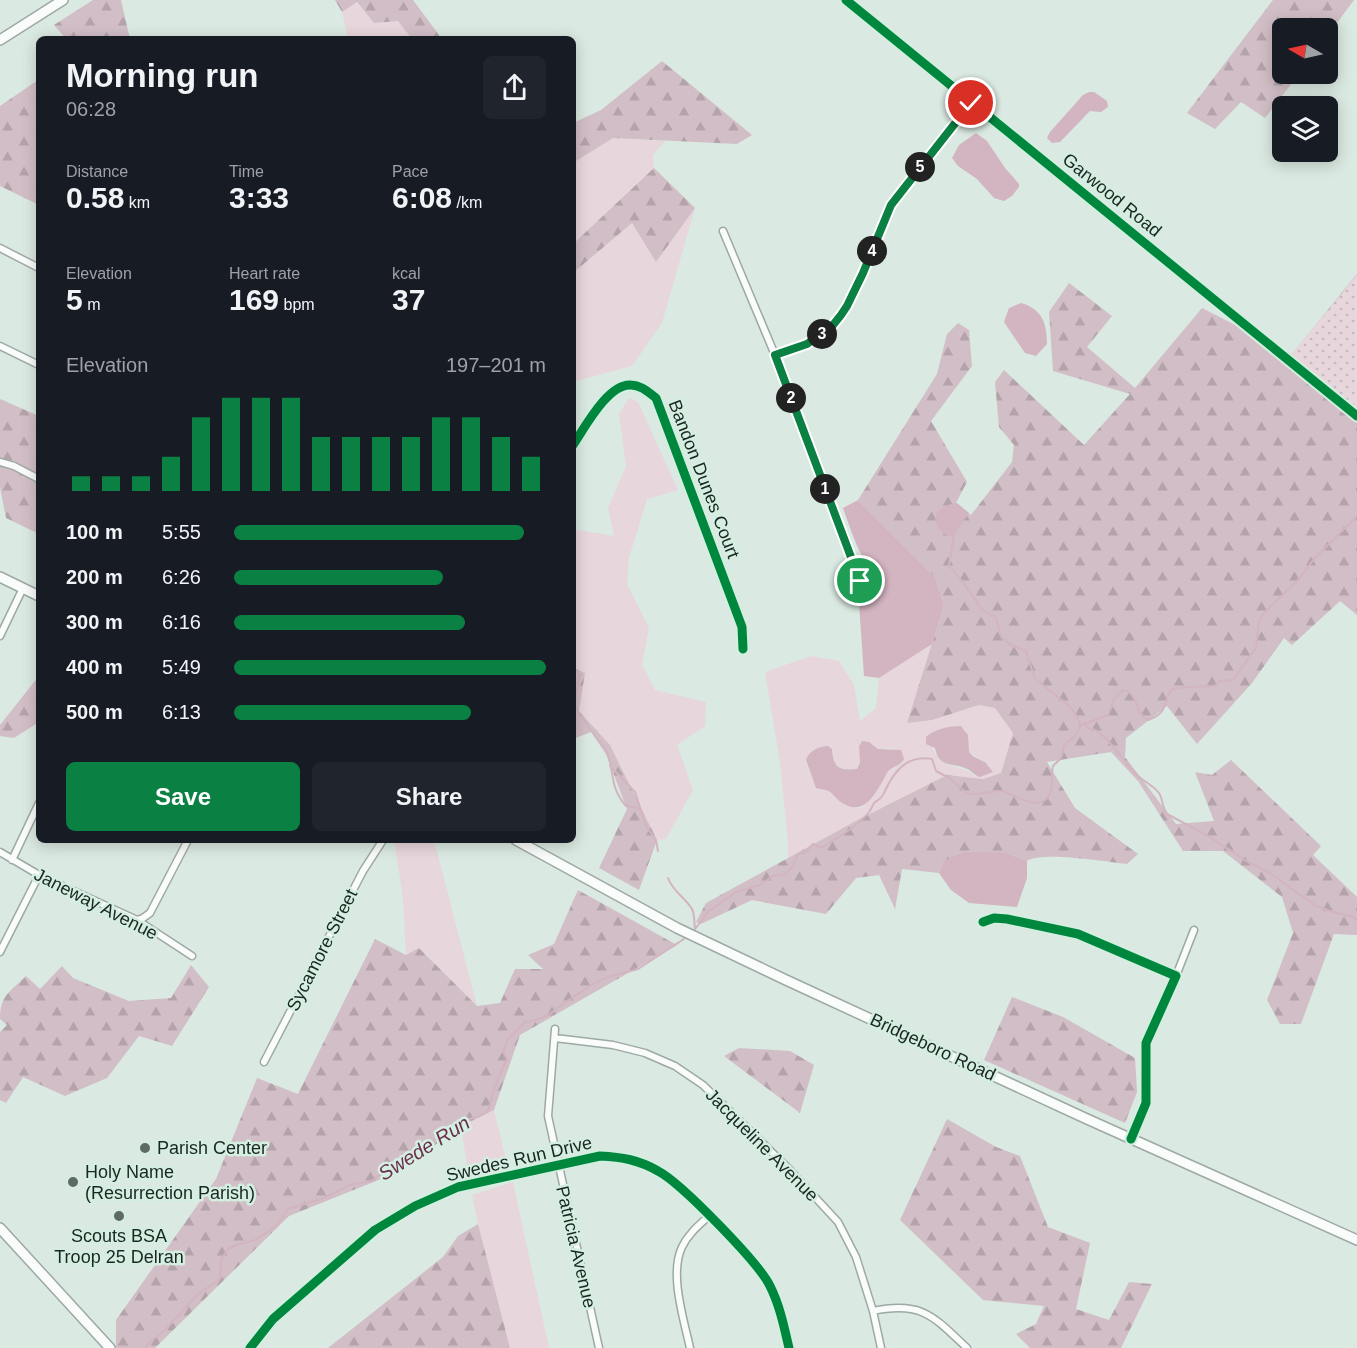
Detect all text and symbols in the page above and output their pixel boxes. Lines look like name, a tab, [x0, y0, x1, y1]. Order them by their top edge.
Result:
north arrow	[1272, 18, 1338, 84]
map controls	[1272, 18, 1338, 162]
button: share	[483, 56, 546, 119]
text: Morning run	[66, 57, 258, 94]
pin	[945, 77, 996, 128]
icon: check	[954, 86, 987, 119]
button: layers	[1272, 96, 1338, 162]
text: 06:28	[66, 98, 116, 120]
street label: Garwood Road	[1059, 149, 1165, 241]
pin: 5	[905, 152, 935, 182]
text: 5	[916, 158, 924, 175]
text: Distance	[66, 163, 128, 180]
text: Time	[229, 163, 264, 180]
text: Pace	[392, 163, 428, 180]
text: 0.58	[66, 181, 124, 214]
text: 3:33	[229, 181, 289, 214]
text: 6:08	[392, 181, 452, 214]
text: km	[124, 194, 150, 211]
text: /km	[452, 194, 482, 211]
pin: 4	[857, 236, 887, 266]
text: 4	[868, 242, 876, 259]
text: Elevation	[66, 265, 132, 282]
text: Heart rate	[229, 265, 300, 282]
text: kcal	[392, 265, 420, 282]
text: 5	[66, 283, 83, 316]
text: 169	[229, 283, 279, 316]
text: 37	[392, 283, 425, 316]
text: m	[83, 296, 100, 313]
text: bpm	[279, 296, 315, 313]
pin: 3	[807, 319, 837, 349]
text: 3	[818, 325, 826, 342]
text: Elevation	[66, 354, 148, 376]
text: 197–201 m	[446, 354, 546, 376]
pin: 2	[776, 383, 806, 413]
text: 2	[787, 389, 795, 406]
street label: Bandon Dunes Court	[665, 397, 743, 561]
pin: 1	[810, 474, 840, 504]
text: 1	[821, 480, 829, 497]
text: 100 m	[66, 521, 123, 543]
text: 5:55	[162, 521, 201, 543]
pin	[834, 555, 885, 606]
icon: arrive	[843, 564, 876, 597]
text: 200 m	[66, 566, 123, 588]
text: 6:26	[162, 566, 201, 588]
text: 300 m	[66, 611, 123, 633]
text: 6:16	[162, 611, 201, 633]
text: 400 m	[66, 656, 123, 678]
text: 5:49	[162, 656, 201, 678]
text: 500 m	[66, 701, 123, 723]
text: 6:13	[162, 701, 201, 723]
button: Save	[66, 762, 300, 831]
button: Share	[312, 762, 546, 831]
street label: Janeway Avenue	[31, 864, 161, 944]
street label: Sycamore Street	[283, 886, 361, 1014]
street label: Bridgeboro Road	[867, 1009, 999, 1085]
street label: Jacqueline Avenue	[702, 1085, 822, 1205]
water label: Swede Run	[374, 1111, 474, 1185]
street label: Swedes Run Drive	[444, 1132, 594, 1186]
place label: Parish Center	[157, 1138, 267, 1158]
marker: Parish Center	[138, 1141, 152, 1155]
place label: Holy Name (Resurrection Parish)	[85, 1162, 255, 1203]
marker: Holy Name (Resurrection Parish)	[66, 1175, 80, 1189]
street label: Patricia Avenue	[552, 1184, 600, 1310]
marker: Scouts BSA Troop 25 Delran	[112, 1209, 126, 1223]
place label: Scouts BSA Troop 25 Delran	[54, 1226, 184, 1267]

